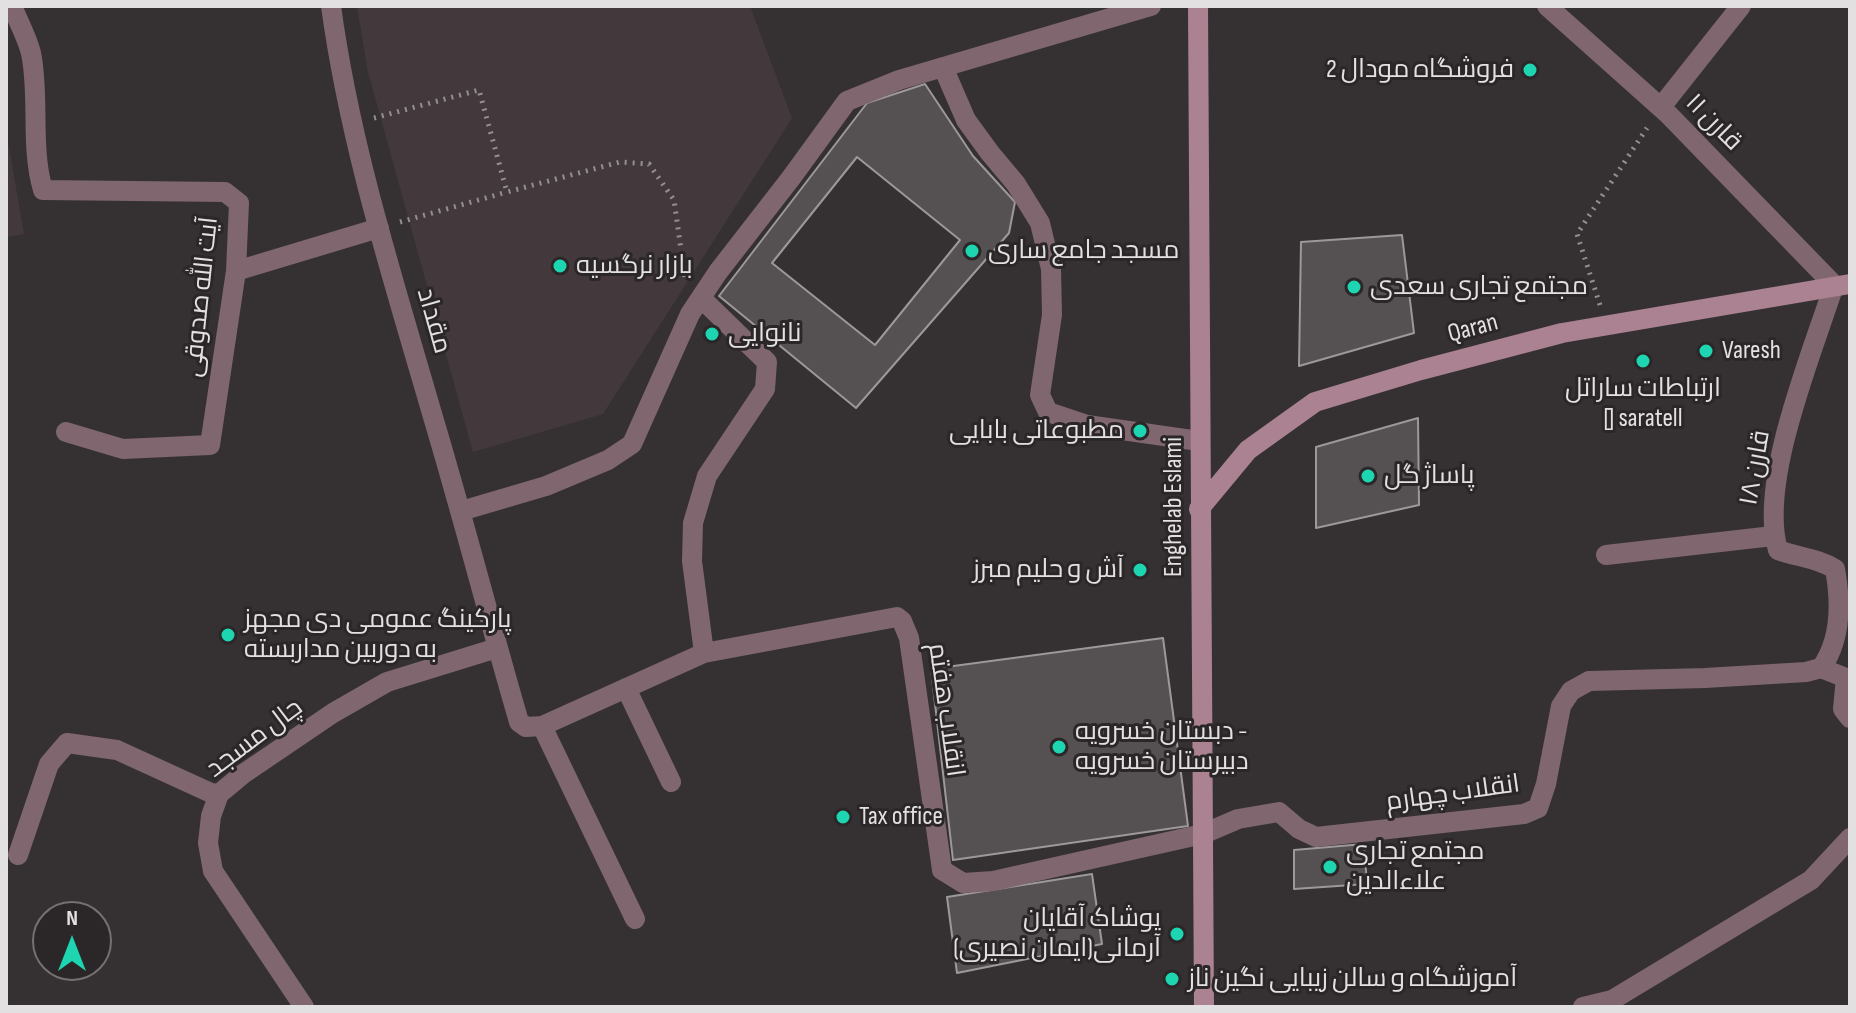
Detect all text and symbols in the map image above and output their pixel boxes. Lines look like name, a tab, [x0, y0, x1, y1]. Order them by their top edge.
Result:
place label: فروشگاه مودال 2	[1326, 54, 1514, 86]
marker: فروشگاه مودال 2	[1521, 61, 1539, 79]
street label: قارن ۱۱	[1678, 88, 1748, 158]
street label: آیت الله صدوقی	[178, 215, 226, 379]
place label: مسجد جامع ساری	[988, 235, 1179, 267]
marker: مسجد جامع ساری	[963, 242, 981, 260]
place label: بازار نرگسیه	[576, 250, 693, 282]
marker: بازار نرگسیه	[551, 257, 569, 275]
place label: مجتمع تجاری سعدی	[1370, 271, 1588, 303]
marker: مجتمع تجاری سعدی	[1345, 278, 1363, 296]
street label: مقداد	[409, 285, 457, 357]
street label: Qaran	[1444, 307, 1502, 351]
place label: نانوایی	[728, 318, 802, 350]
marker: نانوایی	[703, 325, 721, 343]
place label: Varesh	[1722, 335, 1781, 367]
marker: Varesh	[1697, 342, 1715, 360]
marker: ارتباطات ساراتل [] saratell	[1634, 352, 1652, 370]
place label: ارتباطات ساراتل [] saratell	[1565, 373, 1721, 434]
place label: مطبوعاتی بابایی	[949, 415, 1124, 447]
marker: مطبوعاتی بابایی	[1131, 422, 1149, 440]
street label: قارن ۱۸	[1734, 428, 1778, 508]
street label: Enghelab Eslami	[1158, 437, 1190, 577]
place label: پاساژ گل	[1384, 460, 1474, 492]
marker: پاساژ گل	[1359, 467, 1377, 485]
place label: آش و حلیم مبرز	[973, 554, 1124, 586]
marker: آش و حلیم مبرز	[1131, 561, 1149, 579]
place label: پارکینگ عمومی دی مجهز به دوربین مداربسته	[244, 604, 511, 666]
marker: پارکینگ عمومی دی مجهز به دوربین مداربسته	[219, 626, 237, 644]
street label: انقلاب هفتم	[920, 641, 970, 779]
street label: چال مسجد	[201, 693, 309, 785]
place label: دبستان خسرویه - دبیرستان خسرویه	[1075, 716, 1248, 778]
marker: دبستان خسرویه - دبیرستان خسرویه	[1050, 738, 1068, 756]
street label: انقلاب چهارم	[1384, 769, 1522, 819]
place label: Tax office	[859, 801, 943, 833]
marker: Tax office	[834, 808, 852, 826]
place label: مجتمع تجاری علاءالدین	[1346, 836, 1485, 898]
marker: مجتمع تجاری علاءالدین	[1321, 858, 1339, 876]
north arrow	[32, 901, 112, 981]
place label: پوشاک آقایان آرمانی(ایمان نصیری)	[953, 903, 1161, 964]
text: N	[66, 905, 78, 932]
marker: پوشاک آقایان آرمانی(ایمان نصیری)	[1168, 925, 1186, 943]
place label: آموزشگاه و سالن زیبایی نگین ناز	[1188, 963, 1517, 995]
marker: آموزشگاه و سالن زیبایی نگین ناز	[1163, 970, 1181, 988]

